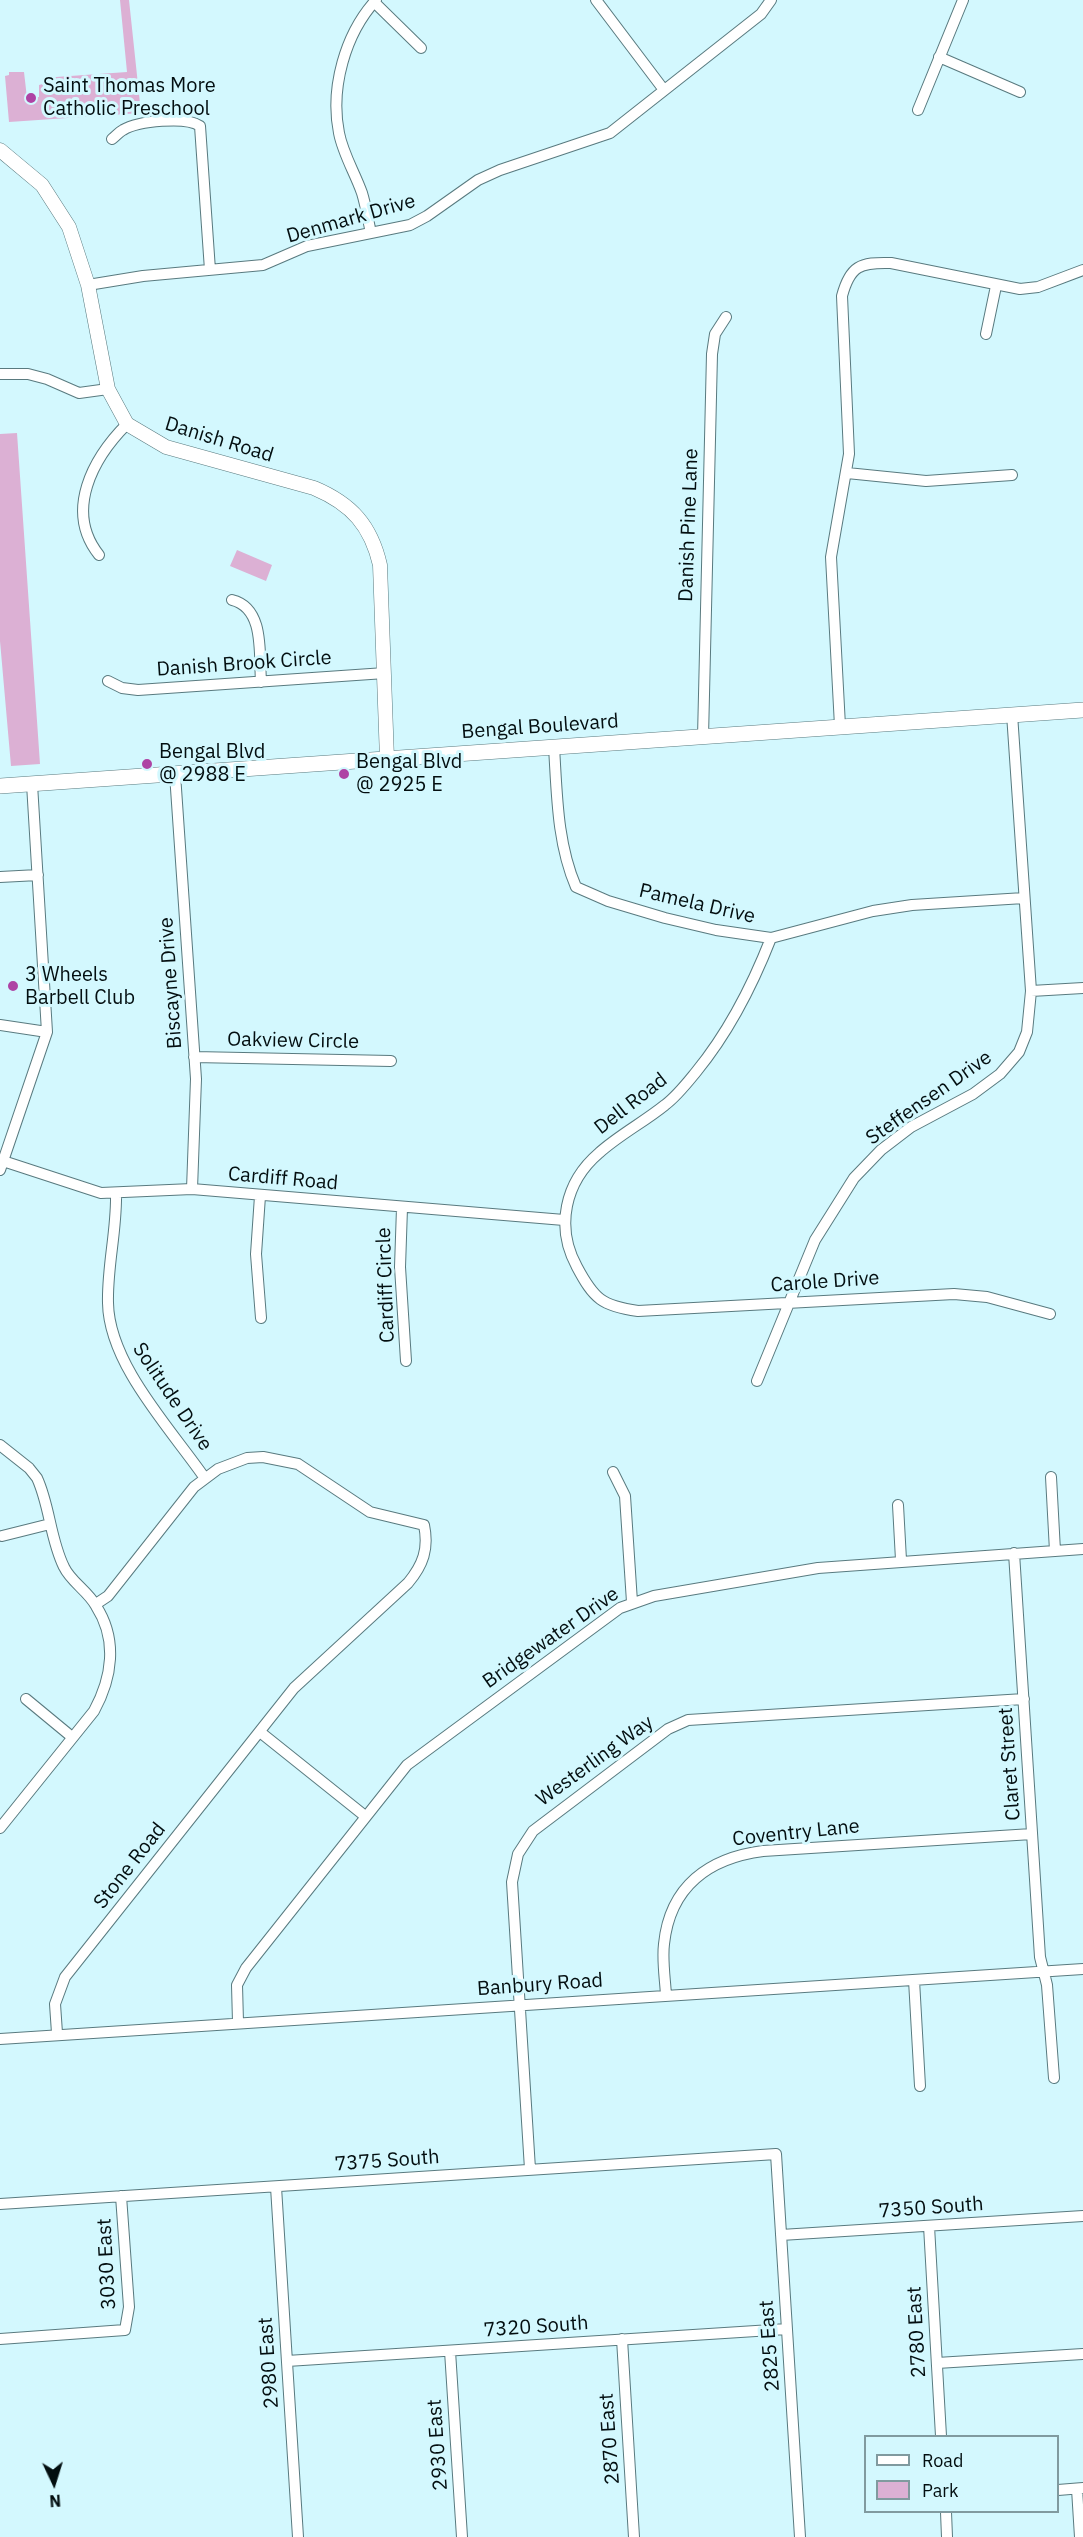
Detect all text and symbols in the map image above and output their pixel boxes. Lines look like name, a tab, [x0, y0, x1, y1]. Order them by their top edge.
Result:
place label: Saint Thomas More Catholic Preschool	[43, 74, 216, 121]
marker: Saint Thomas More Catholic Preschool	[24, 91, 38, 105]
street label: Denmark Drive	[284, 189, 418, 249]
street label: Danish Road	[162, 412, 276, 468]
street label: Danish Pine Lane	[674, 448, 704, 602]
street label: Danish Brook Circle	[156, 646, 332, 682]
street label: Bengal Boulevard	[460, 710, 620, 744]
place label: Bengal Blvd @ 2988 E	[159, 740, 265, 787]
place label: Bengal Blvd @ 2925 E	[356, 750, 462, 797]
marker: Bengal Blvd @ 2988 E	[140, 757, 154, 771]
marker: Bengal Blvd @ 2925 E	[337, 767, 351, 781]
street label: Pamela Drive	[637, 879, 757, 929]
street label: Biscayne Drive	[154, 916, 188, 1050]
place label: 3 Wheels Barbell Club	[25, 963, 135, 1010]
marker: 3 Wheels Barbell Club	[6, 979, 20, 993]
street label: Oakview Circle	[227, 1028, 359, 1054]
street label: Steffensen Drive	[862, 1046, 996, 1150]
street label: Dell Road	[590, 1068, 672, 1140]
street label: Cardiff Road	[227, 1162, 339, 1196]
street label: Cardiff Circle	[372, 1227, 400, 1343]
street label: Carole Drive	[770, 1266, 880, 1298]
street label: Solitude Drive	[127, 1338, 217, 1456]
street label: Bridgewater Drive	[478, 1582, 624, 1694]
street label: Claret Street	[994, 1707, 1026, 1821]
street label: Westerling Way	[532, 1711, 658, 1811]
street label: Coventry Lane	[731, 1814, 861, 1852]
street label: Stone Road	[89, 1818, 171, 1914]
street label: Banbury Road	[476, 1969, 604, 2001]
street label: 7375 South	[334, 2145, 440, 2177]
street label: 7350 South	[878, 2192, 984, 2224]
street label: 3030 East	[93, 2218, 121, 2310]
street label: 2780 East	[903, 2286, 931, 2378]
street label: 2825 East	[755, 2299, 785, 2393]
street label: 7320 South	[483, 2311, 589, 2343]
street label: 2980 East	[254, 2316, 284, 2410]
street label: 2870 East	[595, 2392, 625, 2486]
street label: 2930 East	[423, 2398, 453, 2492]
legend	[864, 2435, 1059, 2513]
text: Road	[922, 2449, 963, 2472]
north arrow	[24, 2453, 84, 2513]
text: Park	[922, 2479, 958, 2502]
text: N	[49, 2491, 62, 2511]

